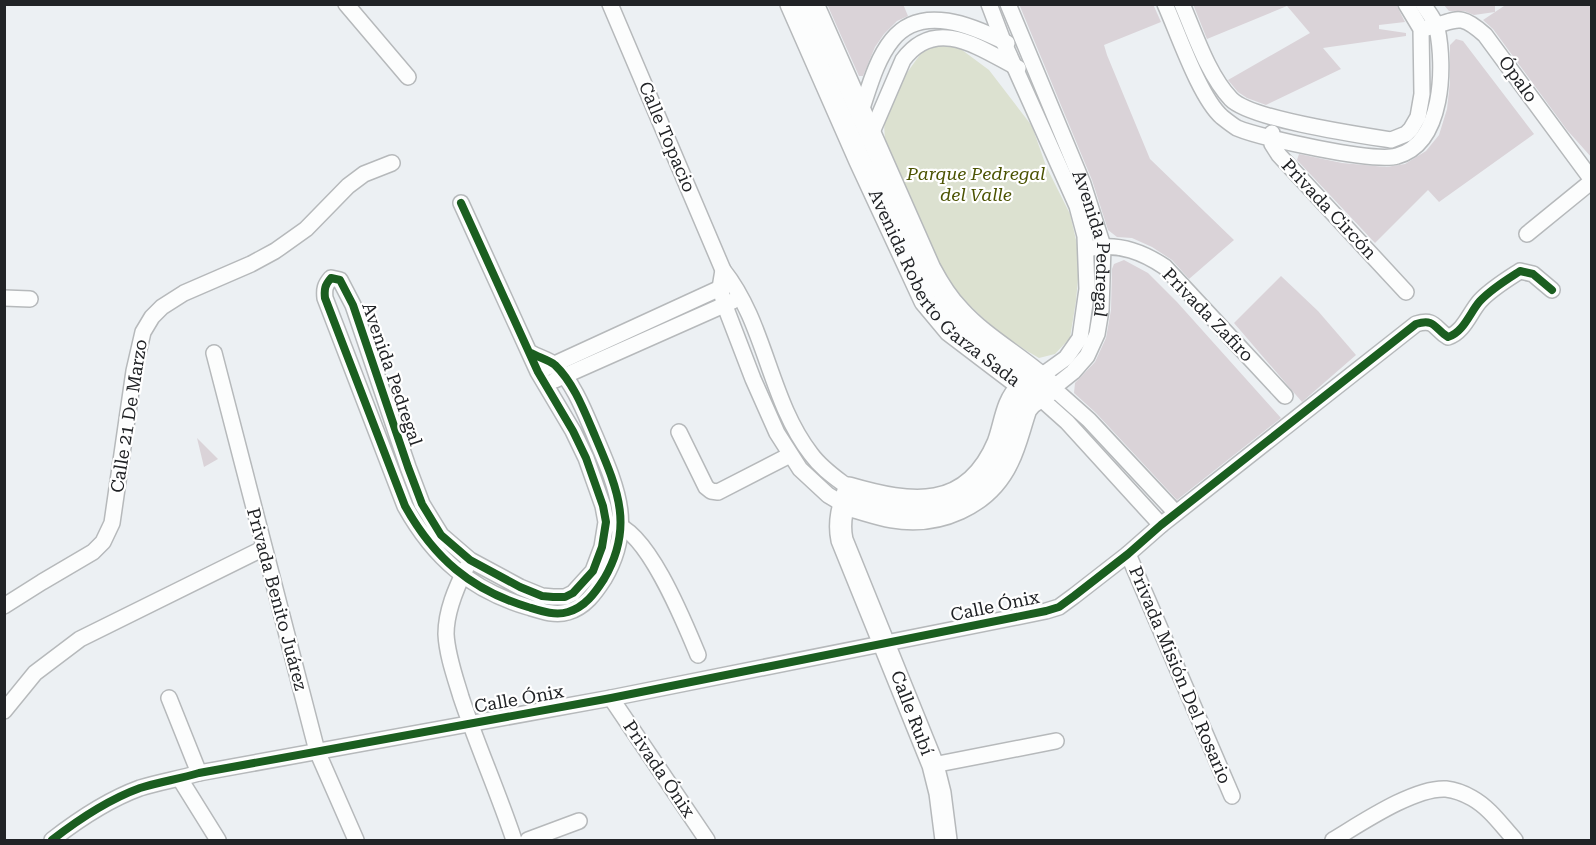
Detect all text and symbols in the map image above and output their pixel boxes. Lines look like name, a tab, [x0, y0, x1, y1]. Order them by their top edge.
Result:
street label: Ópalo	[1495, 51, 1542, 106]
street label: Calle Topacio	[635, 78, 700, 195]
street label: Privada Circón	[1278, 154, 1381, 263]
park label: Parque Pedregal del Valle	[906, 163, 1045, 205]
street label: Avenida Pedregal	[1068, 167, 1114, 319]
street label: Avenida Roberto Garza Sada	[865, 186, 1025, 391]
street label: Privada Zafiro	[1158, 264, 1258, 366]
street label: Avenida Pedregal	[358, 299, 427, 449]
street label: Calle 21 De Marzo	[106, 338, 151, 494]
street label: Privada Benito Juárez	[243, 505, 312, 693]
street label: Privada Misión Del Rosario	[1125, 563, 1236, 787]
street label: Calle Ónix	[949, 586, 1042, 625]
street label: Calle Rubí	[887, 668, 938, 758]
street label: Calle Ónix	[473, 680, 566, 717]
street label: Privada Ónix	[619, 716, 700, 822]

